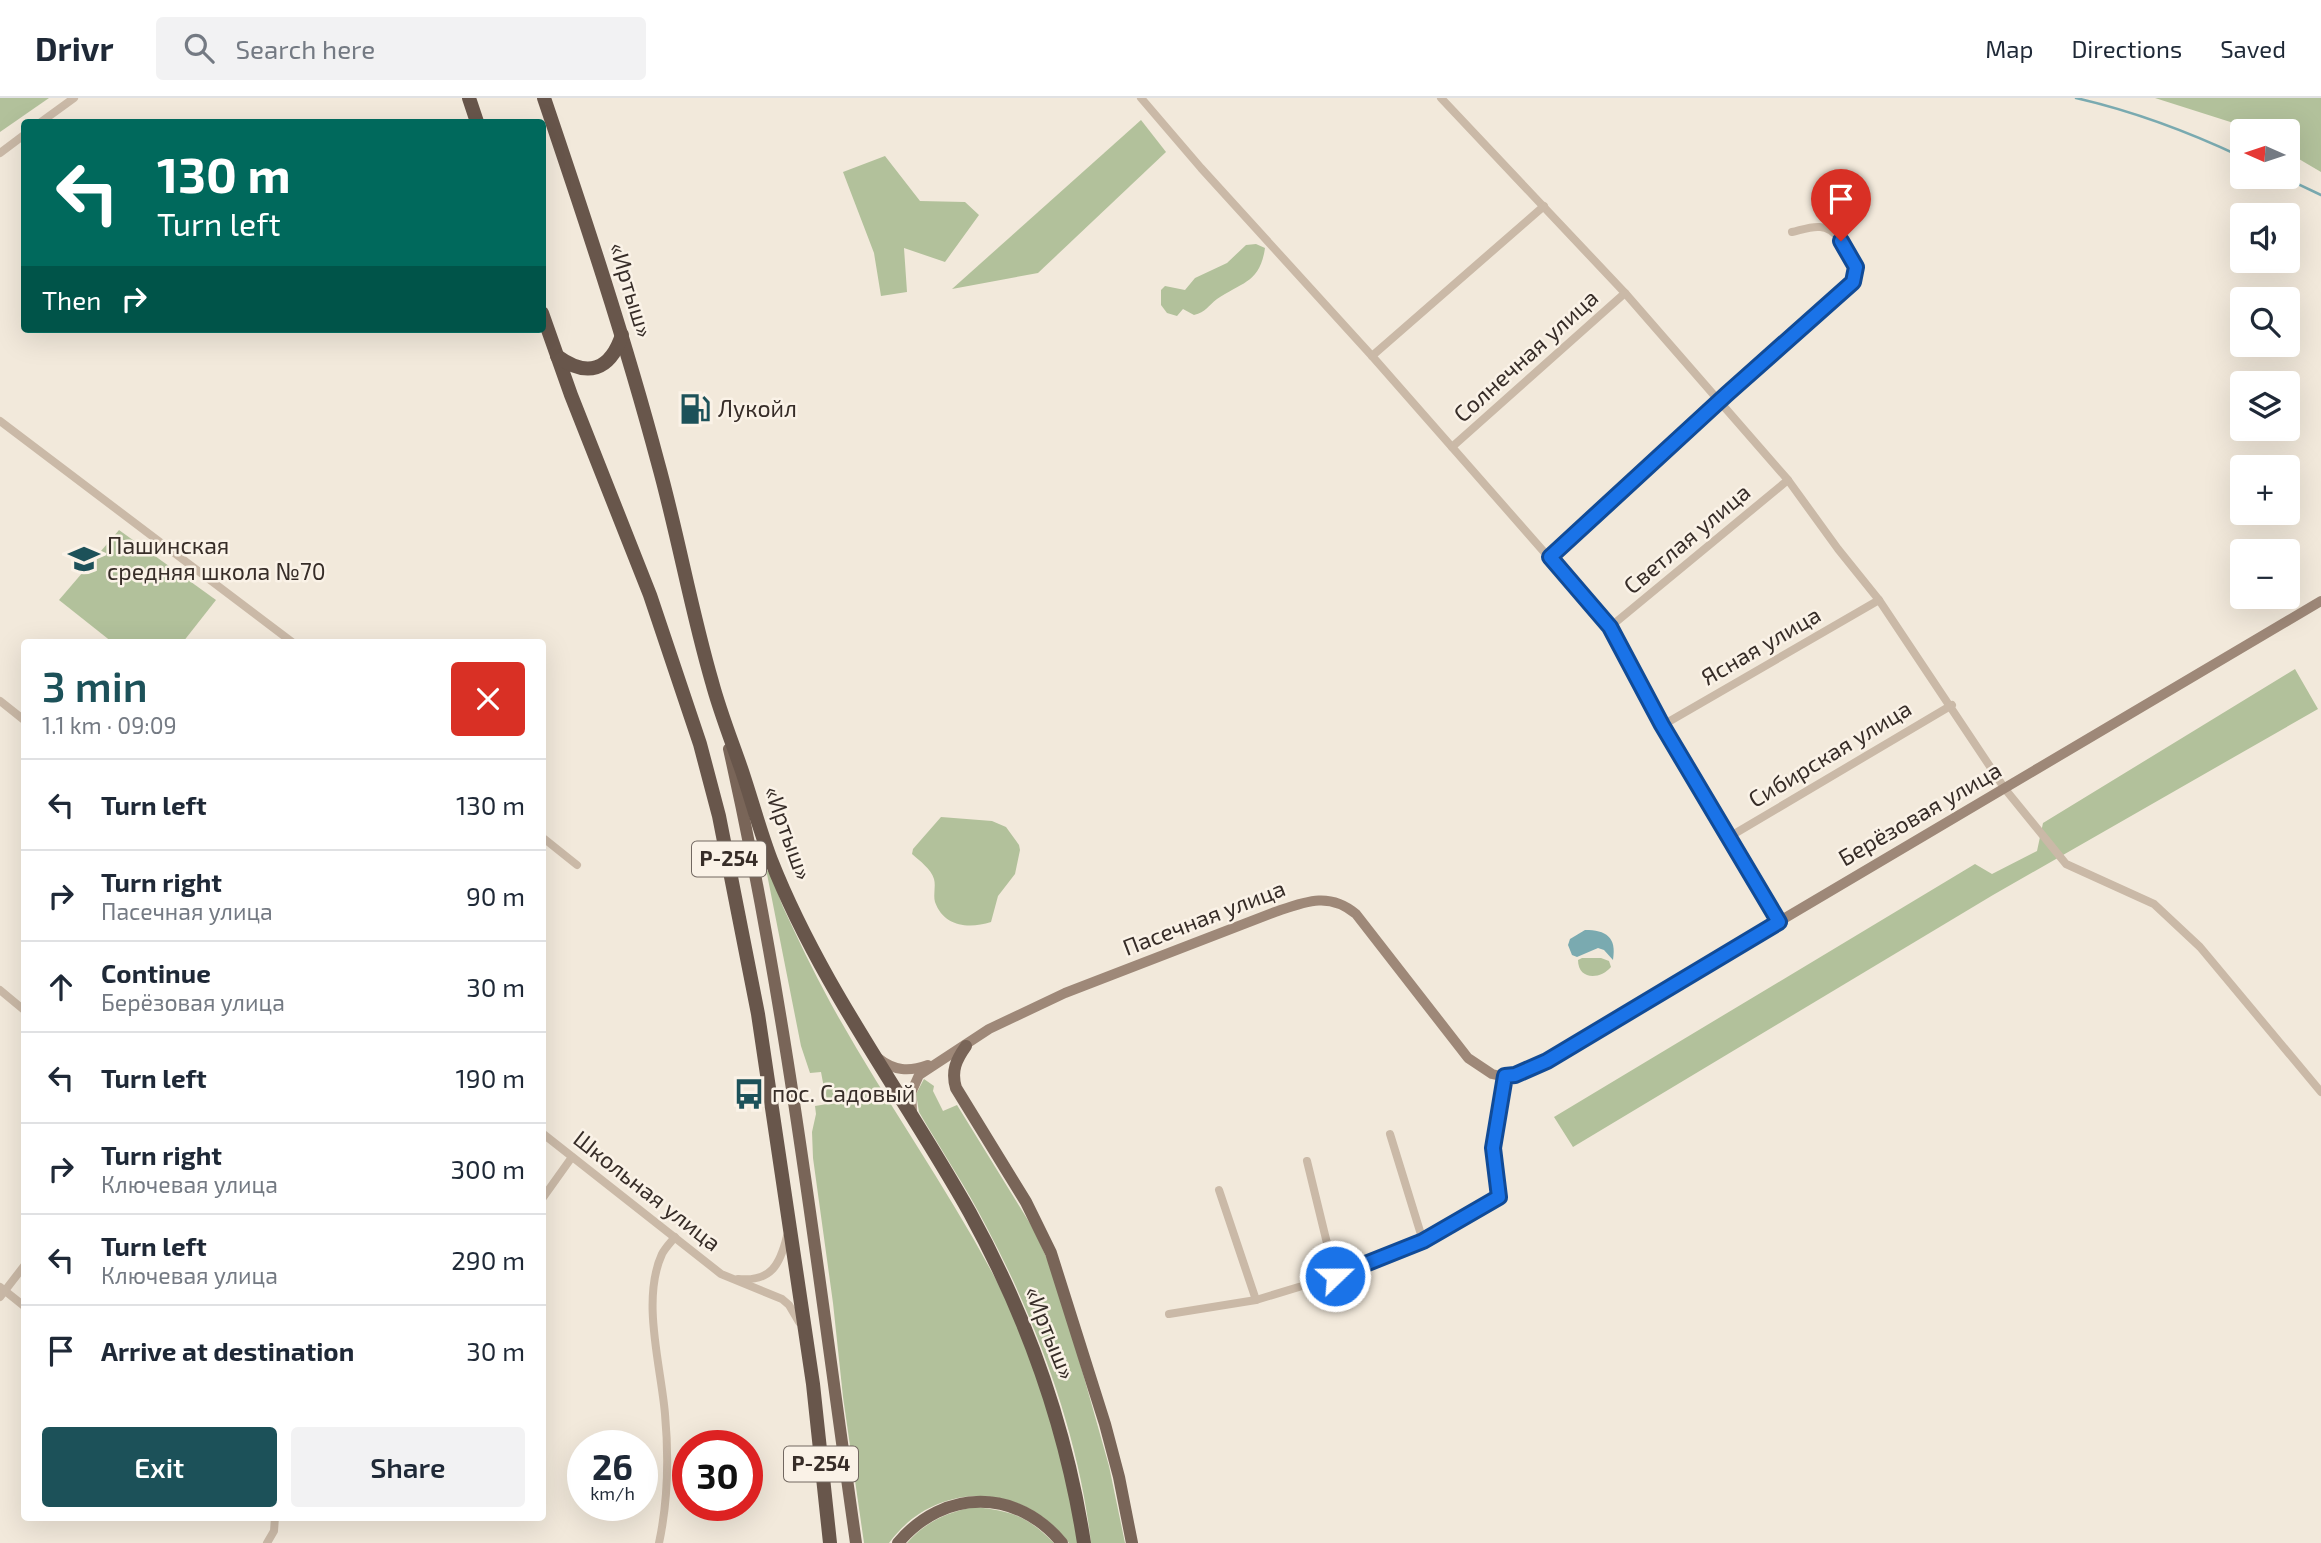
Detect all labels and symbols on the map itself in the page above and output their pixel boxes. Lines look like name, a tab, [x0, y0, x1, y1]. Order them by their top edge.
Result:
north arrow	[2230, 119, 2300, 189]
pin	[1811, 169, 1871, 241]
street label: «Иртыш»	[604, 239, 660, 341]
street label: Солнечная улица	[1447, 283, 1604, 428]
fuel station icon: Лукойл	[678, 392, 712, 426]
place label: Лукойл	[718, 394, 797, 423]
street label: Светлая улица	[1617, 477, 1756, 600]
place label: Пашинская средняя школа №70	[107, 531, 326, 585]
school or university icon: Пашинская средняя школа №70	[67, 542, 101, 576]
street label: Ясная улица	[1696, 600, 1826, 691]
street label: Сибирская улица	[1743, 694, 1916, 814]
street label: Берёзовая улица	[1833, 755, 2007, 872]
street label: «Иртыш»	[759, 782, 819, 883]
road number: Р-254	[692, 842, 766, 876]
street label: Пасечная улица	[1118, 873, 1289, 962]
bus stop icon: пос. Садовый	[732, 1077, 766, 1111]
place label: пос. Садовый	[772, 1079, 915, 1107]
street label: Школьная улица	[568, 1124, 727, 1257]
position arrow	[1298, 1239, 1372, 1313]
street label: «Иртыш»	[1020, 1282, 1082, 1383]
speed limit sign: 30	[672, 1430, 763, 1521]
road number: Р-254	[784, 1446, 858, 1482]

